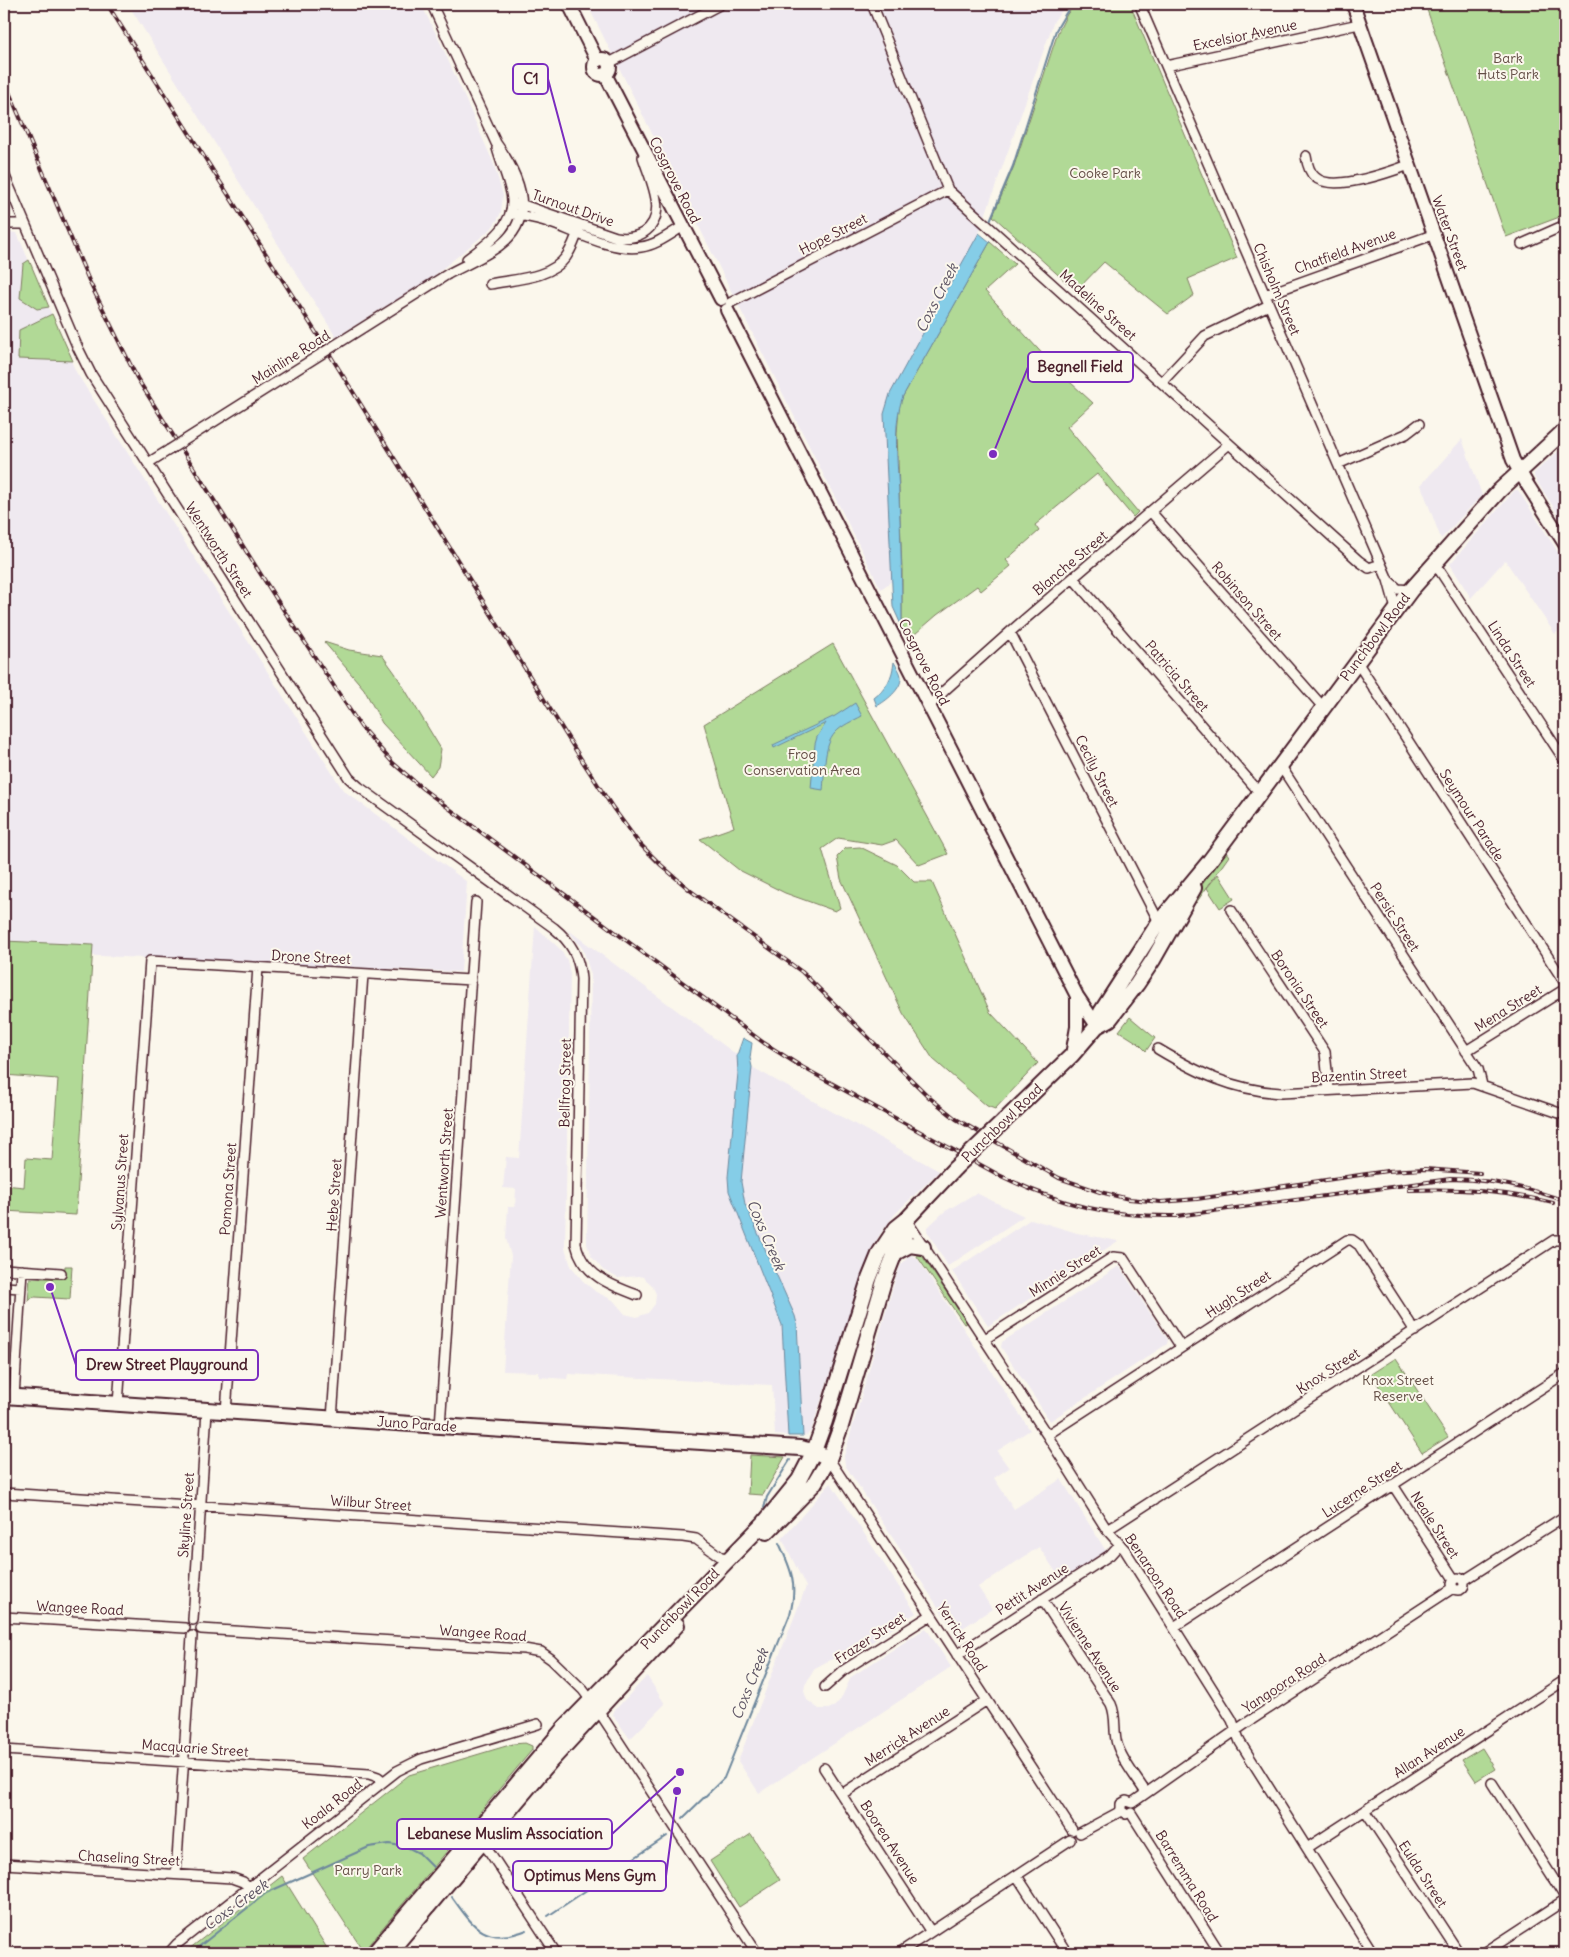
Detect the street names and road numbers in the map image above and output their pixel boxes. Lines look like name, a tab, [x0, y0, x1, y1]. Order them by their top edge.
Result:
street label: Excelsior Avenue	[1191, 15, 1299, 55]
street label: Cosgrove Road	[645, 134, 705, 226]
street label: Turnout Drive	[530, 186, 616, 230]
street label: Water Street	[1428, 193, 1472, 273]
street label: Hope Street	[796, 209, 870, 259]
street label: Chatfield Avenue	[1292, 224, 1398, 278]
street label: Chisholm Street	[1249, 240, 1305, 338]
street label: Madeline Street	[1056, 266, 1140, 345]
street label: Mainline Road	[249, 326, 333, 388]
street label: Wentworth Street	[181, 499, 257, 601]
street label: Blanche Street	[1029, 526, 1111, 599]
street label: Robinson Street	[1208, 558, 1286, 644]
street label: Punchbowl Road	[1336, 589, 1414, 685]
street label: Cosgrove Road	[894, 616, 954, 708]
street label: Linda Street	[1484, 617, 1540, 691]
street label: Patricia Street	[1141, 637, 1213, 716]
street label: Cecily Street	[1071, 732, 1123, 810]
street label: Seymour Parade	[1436, 766, 1508, 864]
street label: Persic Street	[1366, 879, 1424, 955]
street label: Drone Street	[271, 946, 352, 968]
street label: Boronia Street	[1267, 946, 1333, 1032]
street label: Mena Street	[1471, 980, 1545, 1036]
street label: Bellfrog Street	[555, 1038, 575, 1128]
street label: Bazentin Street	[1311, 1063, 1408, 1086]
street label: Punchbowl Road	[958, 1080, 1046, 1166]
street label: Wentworth Street	[431, 1107, 457, 1219]
street label: Sylvanus Street	[108, 1133, 132, 1231]
street label: Pomona Street	[216, 1142, 240, 1236]
street label: Hebe Street	[322, 1157, 346, 1232]
street label: Minnie Street	[1026, 1241, 1105, 1301]
street label: Hugh Street	[1202, 1266, 1274, 1322]
street label: Knox Street	[1293, 1344, 1363, 1398]
street label: Juno Parade	[377, 1412, 457, 1436]
street label: Lucerne Street	[1318, 1456, 1406, 1522]
street label: Skyline Street	[174, 1471, 198, 1558]
street label: Neale Street	[1407, 1488, 1464, 1562]
street label: Wilbur Street	[330, 1491, 412, 1515]
street label: Benaroon Road	[1121, 1530, 1191, 1622]
street label: Pettit Avenue	[992, 1559, 1072, 1619]
street label: Punchbowl Road	[637, 1565, 723, 1653]
street label: Wangee Road	[36, 1597, 124, 1619]
street label: Yerrick Road	[933, 1599, 991, 1675]
street label: Vivienne Avenue	[1054, 1599, 1126, 1695]
street label: Frazer Street	[831, 1608, 909, 1668]
street label: Wangee Road	[439, 1621, 527, 1645]
street label: Yangoora Road	[1239, 1649, 1329, 1717]
street label: Merrick Avenue	[861, 1702, 953, 1770]
street label: Allan Avenue	[1390, 1722, 1468, 1782]
street label: Macquarie Street	[141, 1735, 249, 1761]
street label: Koala Road	[298, 1775, 366, 1833]
street label: Boorea Avenue	[856, 1797, 924, 1887]
street label: Barremma Road	[1152, 1827, 1222, 1925]
street label: Eulda Street	[1395, 1837, 1451, 1911]
street label: Chaseling Street	[78, 1846, 181, 1870]

